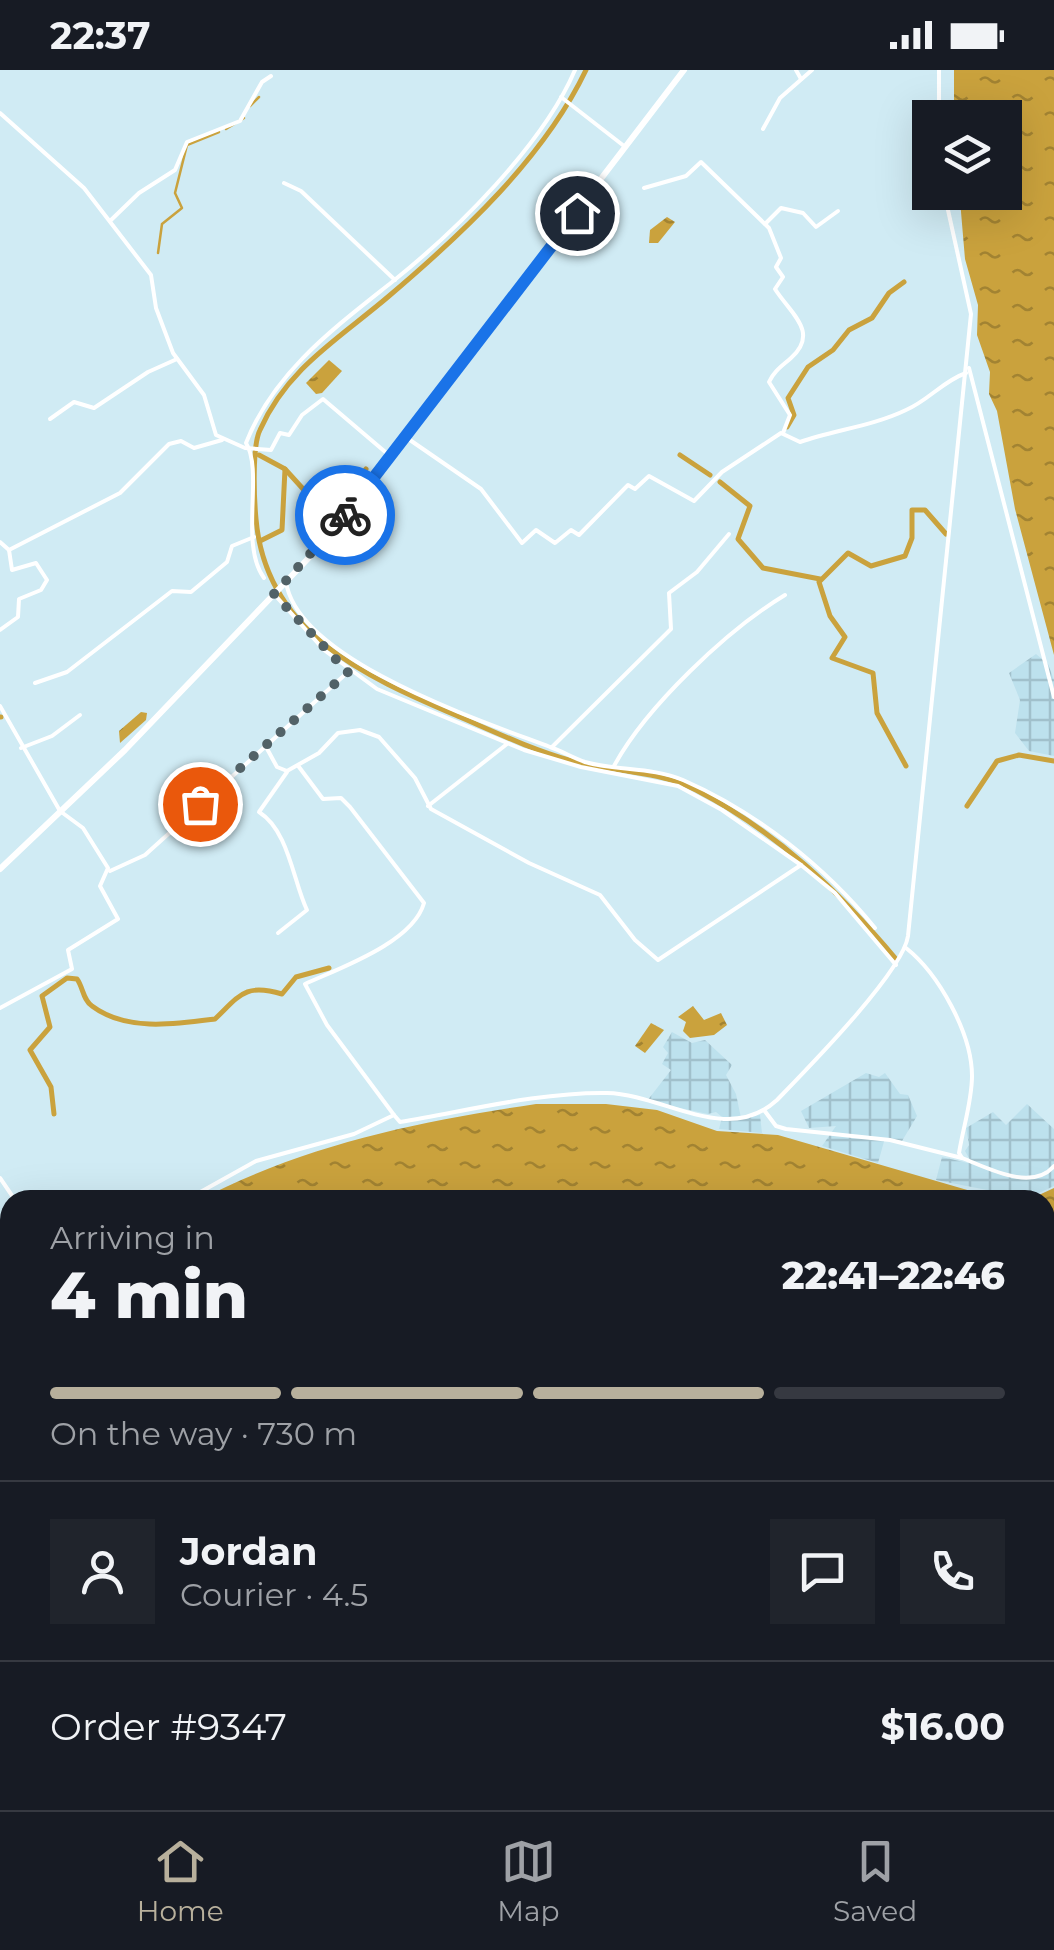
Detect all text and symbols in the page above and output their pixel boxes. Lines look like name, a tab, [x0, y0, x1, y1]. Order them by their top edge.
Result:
text: 22:37	[50, 12, 151, 59]
map controls	[912, 100, 1022, 210]
button: layers	[912, 100, 1022, 210]
pin	[535, 171, 620, 256]
icon: home	[550, 186, 605, 241]
courier	[295, 465, 395, 565]
icon: bike	[318, 488, 373, 543]
pin	[158, 762, 243, 847]
icon: bag	[173, 777, 228, 832]
text: Arriving in	[50, 1218, 215, 1257]
text: 22:41–22:46	[782, 1252, 1005, 1299]
text: 4 min	[50, 1255, 248, 1334]
text: On the way · 730 m	[50, 1414, 357, 1453]
button: person	[50, 1519, 155, 1624]
button: chat	[770, 1519, 875, 1624]
button: phone	[900, 1519, 1005, 1624]
text: Jordan	[180, 1528, 318, 1575]
text: Courier · 4.5	[180, 1575, 368, 1614]
text: Order #9347	[50, 1703, 287, 1750]
text: $16.00	[881, 1703, 1005, 1750]
tab: Home	[137, 1834, 224, 1928]
tab: Map	[497, 1834, 560, 1928]
tab: Saved	[833, 1834, 917, 1928]

